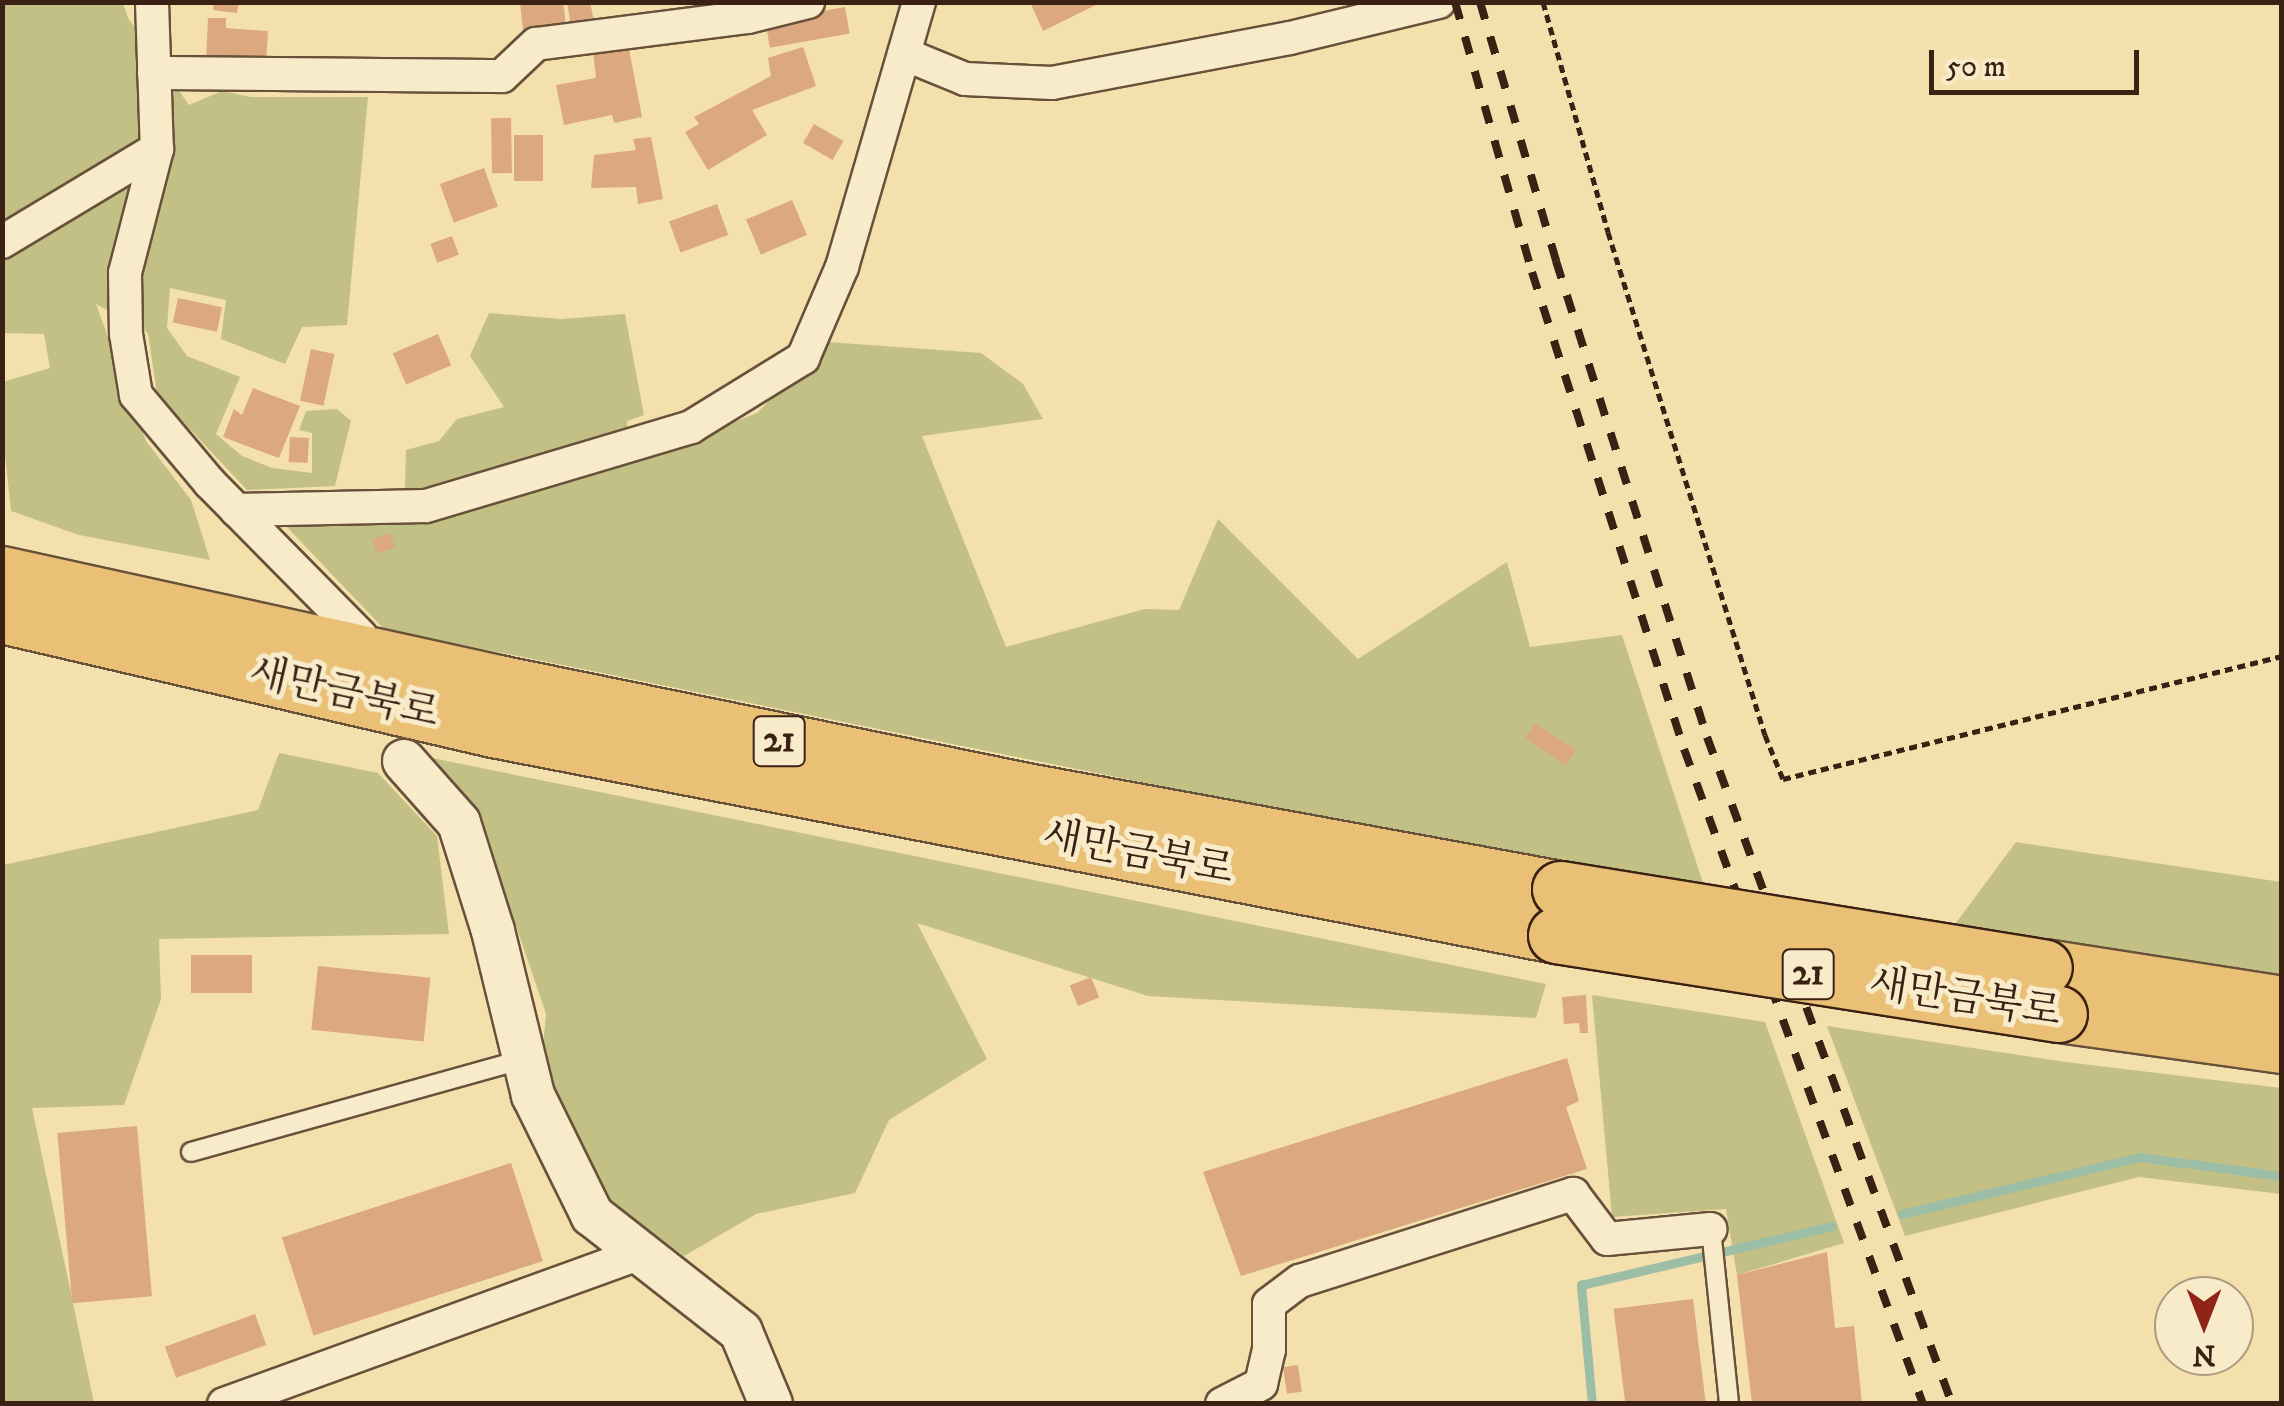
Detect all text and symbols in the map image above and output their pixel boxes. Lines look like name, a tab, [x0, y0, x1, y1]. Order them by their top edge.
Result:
scale bar	[1934, 30, 2144, 92]
text: 50 m	[1946, 49, 2006, 86]
street label: 새만금북로	[244, 649, 444, 739]
road number: 21	[752, 708, 806, 774]
street label: 새만금북로	[1039, 812, 1237, 896]
road number: 21	[1780, 941, 1836, 1007]
street label: 새만금북로	[1866, 960, 2064, 1038]
north arrow	[2154, 1276, 2254, 1376]
text: N	[2193, 1337, 2216, 1372]

